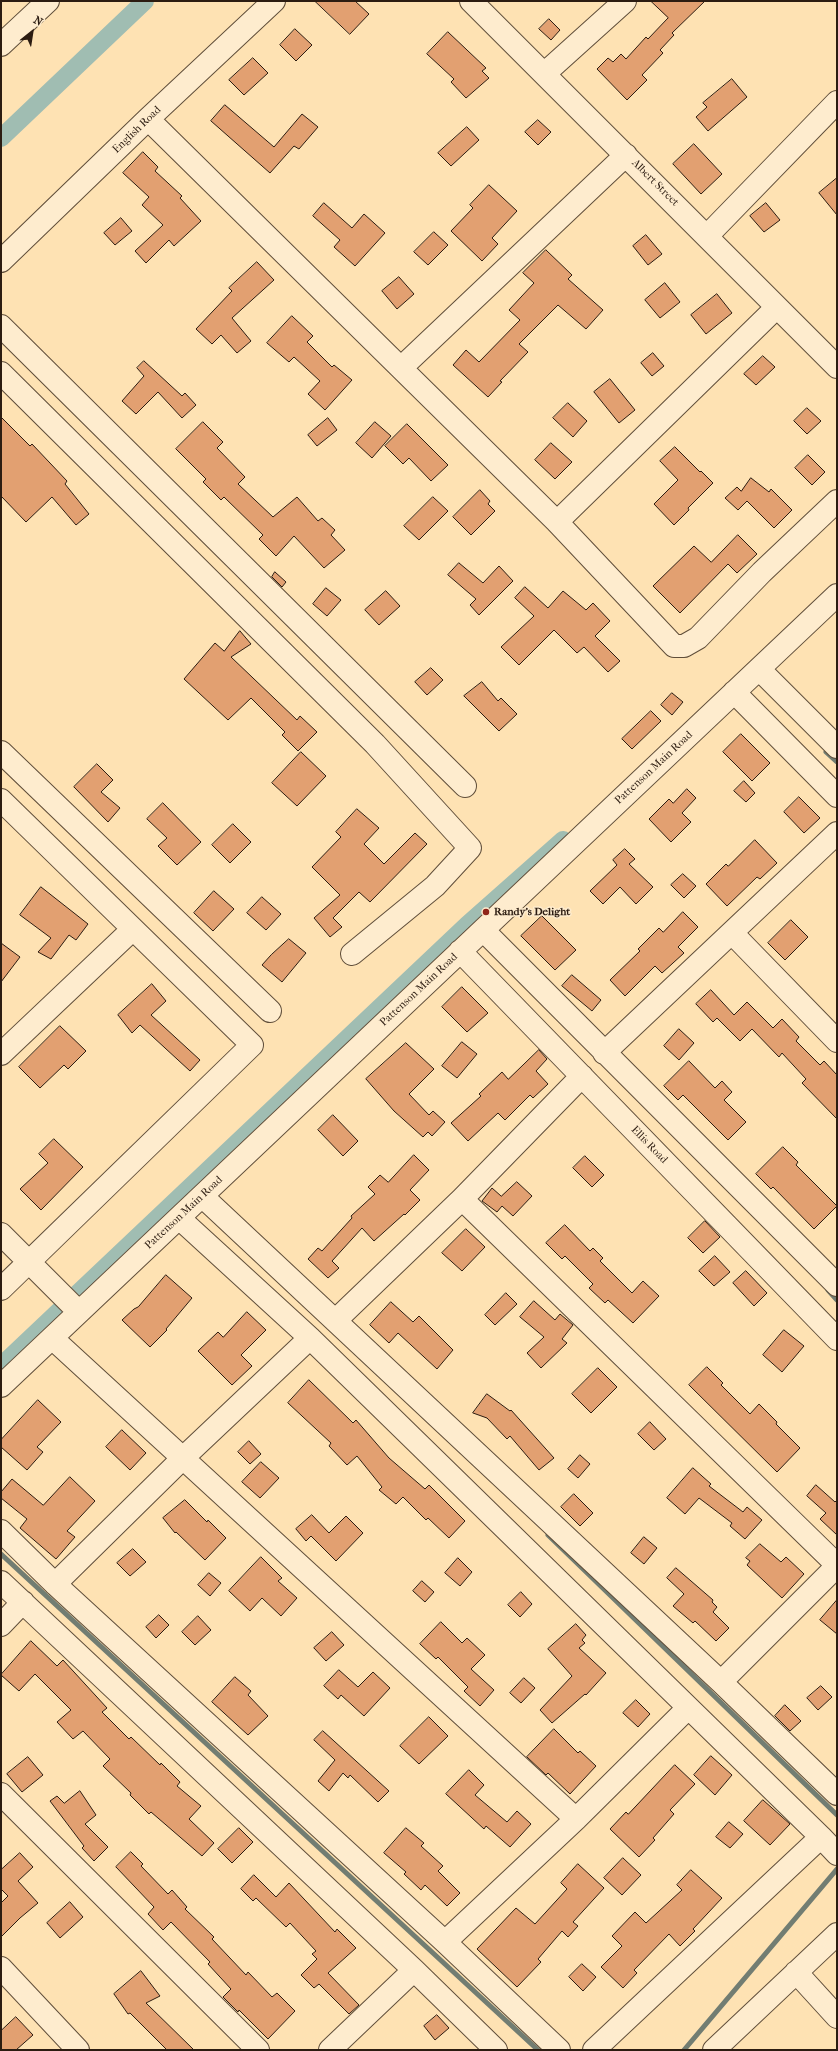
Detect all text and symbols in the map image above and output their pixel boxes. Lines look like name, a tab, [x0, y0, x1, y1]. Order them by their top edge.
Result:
north arrow	[12, 12, 52, 52]
text: N	[31, 13, 45, 29]
street label: English Road	[110, 104, 164, 156]
street label: Albert Street	[629, 157, 681, 209]
street label: Pattenson Main Road	[612, 729, 696, 807]
place label: Randy's Delight	[494, 905, 570, 919]
marker: Randy's Delight	[481, 907, 491, 917]
street label: Pattenson Main Road	[377, 951, 461, 1029]
street label: Ellis Road	[628, 1124, 670, 1166]
street label: Pattenson Main Road	[142, 1174, 226, 1252]

